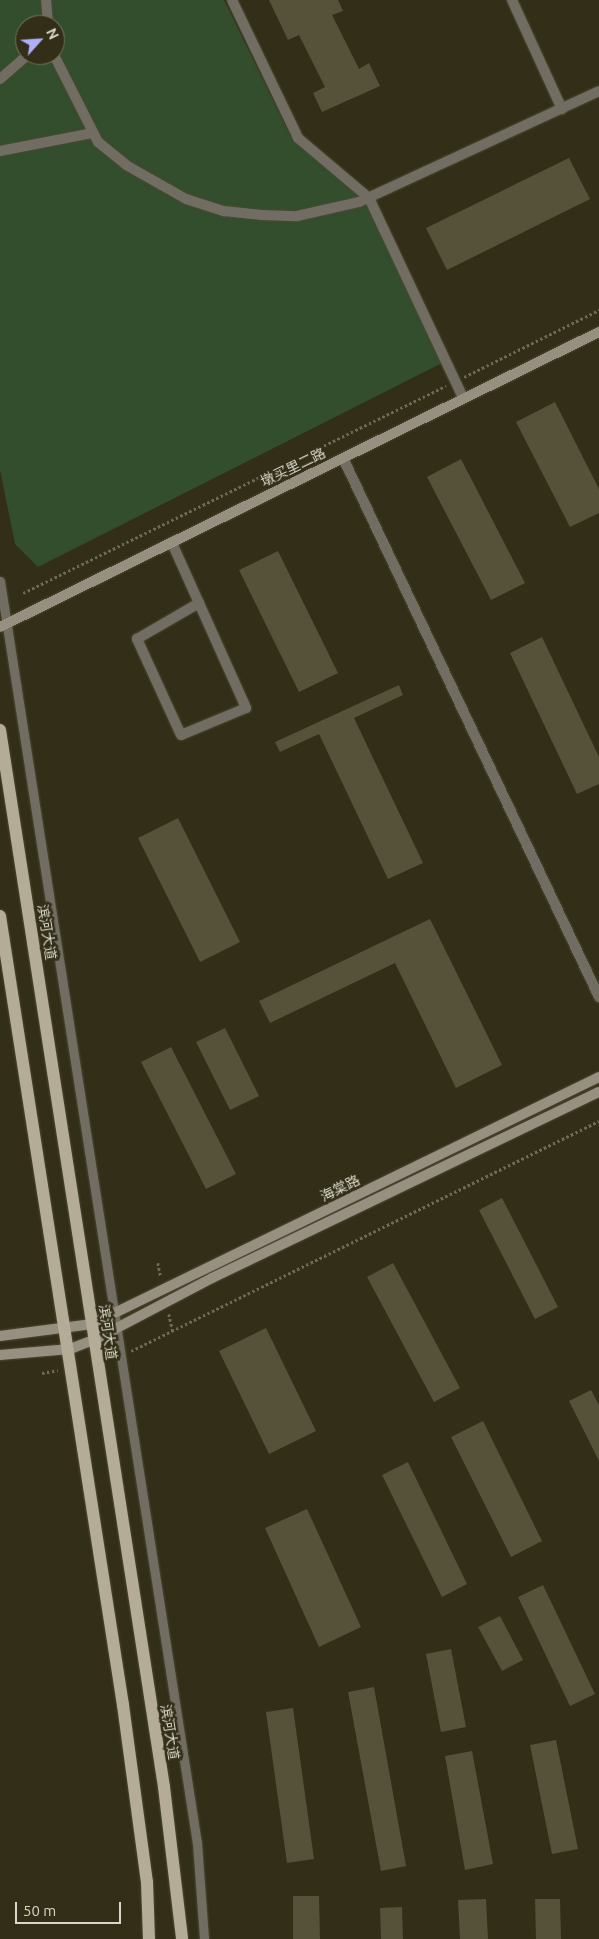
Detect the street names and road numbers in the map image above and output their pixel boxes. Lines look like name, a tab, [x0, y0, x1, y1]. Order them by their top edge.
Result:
street label: 墩买里二路	[258, 444, 328, 490]
street label: 滨河大道	[34, 903, 60, 961]
street label: 海棠路	[317, 1171, 363, 1205]
street label: 滨河大道	[96, 1303, 120, 1361]
street label: 滨河大道	[157, 1703, 183, 1761]

